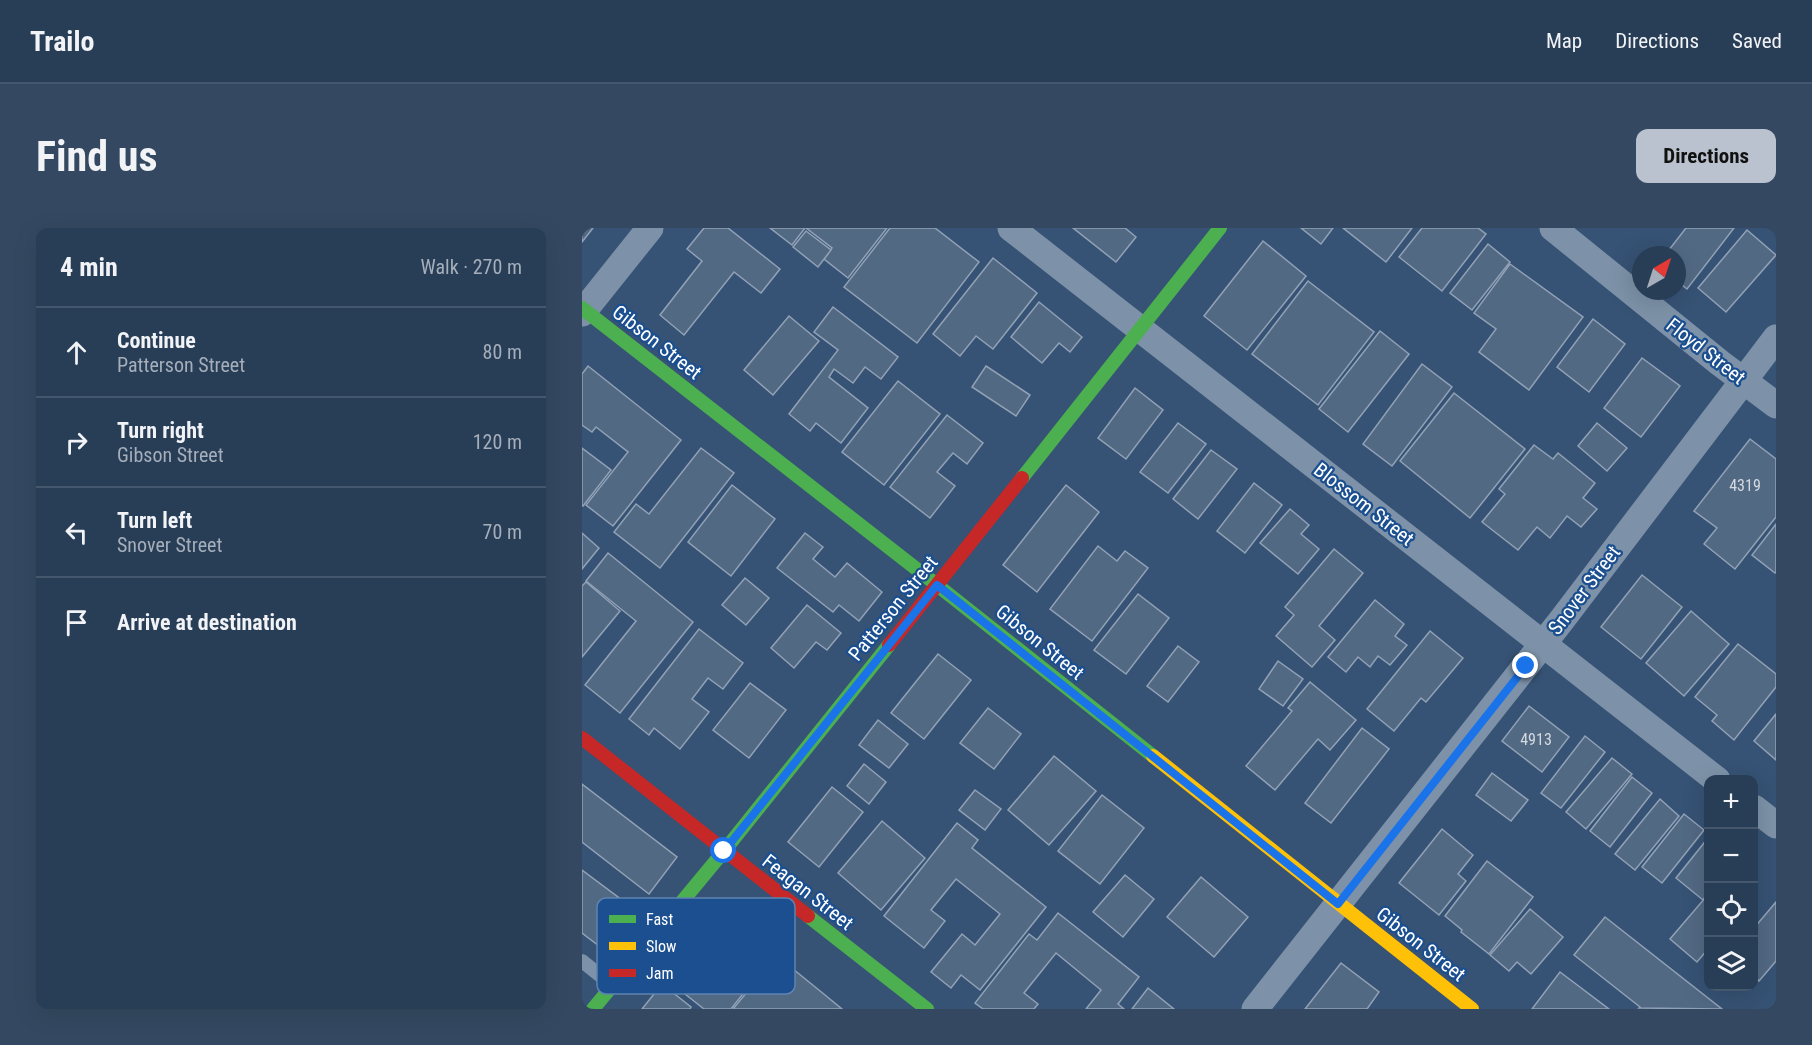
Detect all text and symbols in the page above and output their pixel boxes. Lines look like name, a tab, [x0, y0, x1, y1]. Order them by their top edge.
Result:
text: Trailo	[30, 25, 94, 58]
text: Map	[1546, 29, 1582, 53]
text: Directions	[1615, 29, 1699, 53]
text: Saved	[1732, 29, 1782, 53]
button: Directions	[1636, 129, 1776, 183]
text: Find us	[36, 132, 157, 181]
north arrow	[1632, 246, 1686, 300]
text: 4 min	[60, 252, 118, 282]
text: Walk · 270 m	[421, 255, 522, 279]
street label: Gibson Street	[608, 300, 706, 384]
street label: Floyd Street	[1662, 313, 1750, 389]
text: Continue	[117, 328, 196, 353]
icon: ahead	[60, 336, 93, 369]
text: 80 m	[483, 340, 522, 364]
text: Patterson Street	[117, 353, 245, 377]
text: Turn right	[117, 418, 204, 443]
icon: right	[60, 426, 93, 459]
text: 120 m	[473, 430, 522, 454]
text: Gibson Street	[117, 443, 224, 467]
street label: Blossom Street	[1309, 457, 1419, 551]
house number: 4319	[1729, 476, 1761, 495]
text: Turn left	[117, 508, 192, 533]
icon: left	[60, 516, 93, 549]
text: 70 m	[483, 520, 522, 544]
text: Snover Street	[117, 533, 222, 557]
street label: Snover Street	[1543, 541, 1625, 639]
street label: Patterson Street	[843, 551, 943, 665]
street label: Gibson Street	[991, 599, 1089, 685]
icon: arrive	[60, 606, 93, 639]
text: Arrive at destination	[117, 610, 297, 635]
route end	[1512, 652, 1538, 678]
house number: 4913	[1520, 730, 1552, 749]
map controls	[1704, 775, 1758, 991]
button: +	[1704, 775, 1758, 829]
button: −	[1704, 829, 1758, 883]
route start	[710, 837, 736, 863]
street label: Feagan Street	[758, 849, 858, 935]
button: locate	[1704, 883, 1758, 937]
legend	[597, 898, 795, 994]
street label: Gibson Street	[1372, 902, 1470, 986]
text: Fast	[646, 910, 673, 929]
text: Slow	[646, 937, 676, 956]
button: layers	[1704, 937, 1758, 991]
text: Jam	[646, 964, 673, 983]

